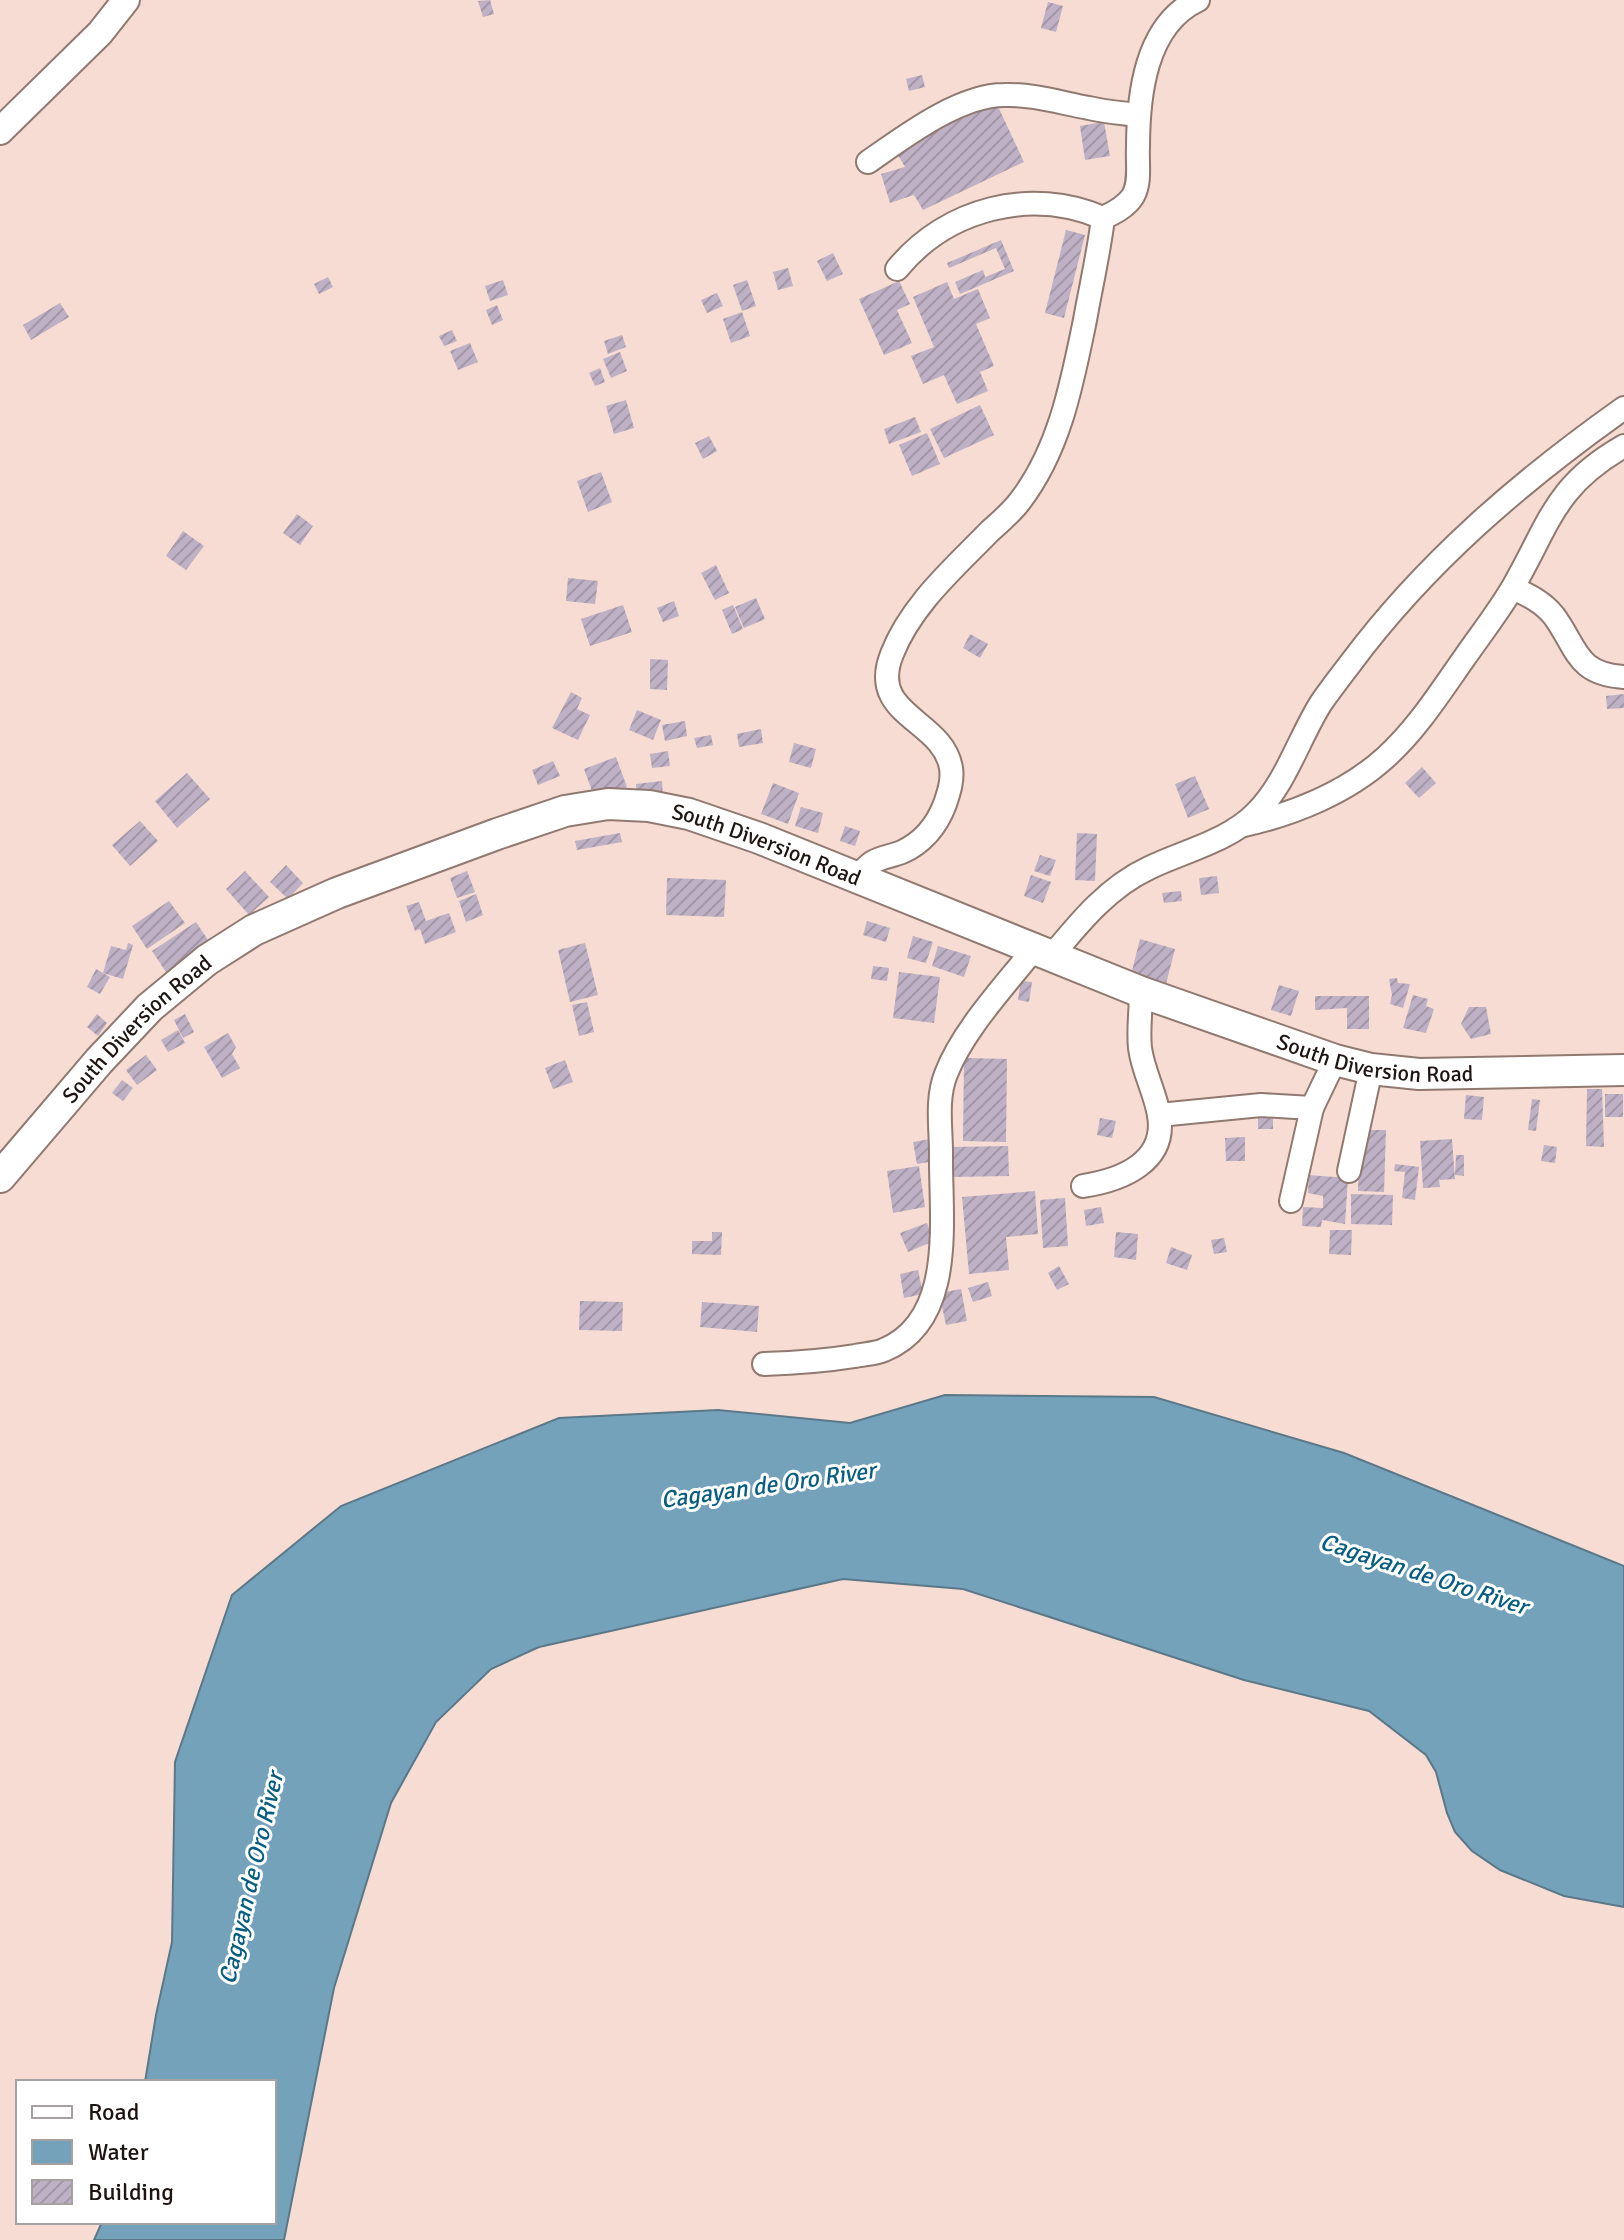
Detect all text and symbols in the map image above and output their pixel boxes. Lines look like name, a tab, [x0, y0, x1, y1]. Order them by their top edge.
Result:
street label: South Diversion Road	[669, 798, 865, 892]
street label: South Diversion Road	[56, 949, 217, 1109]
street label: South Diversion Road	[1273, 1028, 1474, 1088]
water label: Cagayan de Oro River	[659, 1455, 880, 1515]
water label: Cagayan de Oro River	[1316, 1526, 1535, 1623]
water label: Cagayan de Oro River	[212, 1766, 291, 1987]
legend	[16, 2080, 276, 2224]
text: Road	[88, 2097, 139, 2127]
text: Water	[88, 2137, 149, 2167]
text: Building	[88, 2177, 174, 2207]

